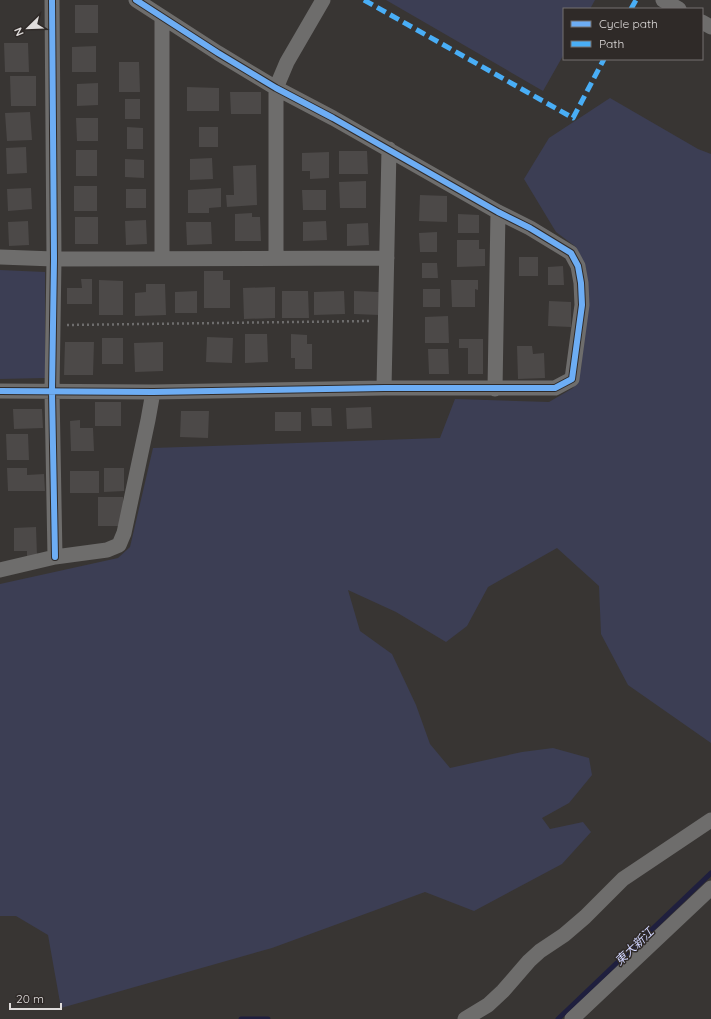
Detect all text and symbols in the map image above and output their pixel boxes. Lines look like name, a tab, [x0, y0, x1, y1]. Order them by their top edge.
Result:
north arrow	[8, 8, 48, 48]
legend	[563, 8, 703, 60]
text: Cycle path	[599, 16, 658, 31]
text: N	[11, 25, 27, 38]
text: Path	[599, 36, 624, 51]
water label: 東大新江	[612, 923, 658, 968]
scale bar	[10, 985, 61, 1011]
text: 20 m	[16, 991, 44, 1006]

